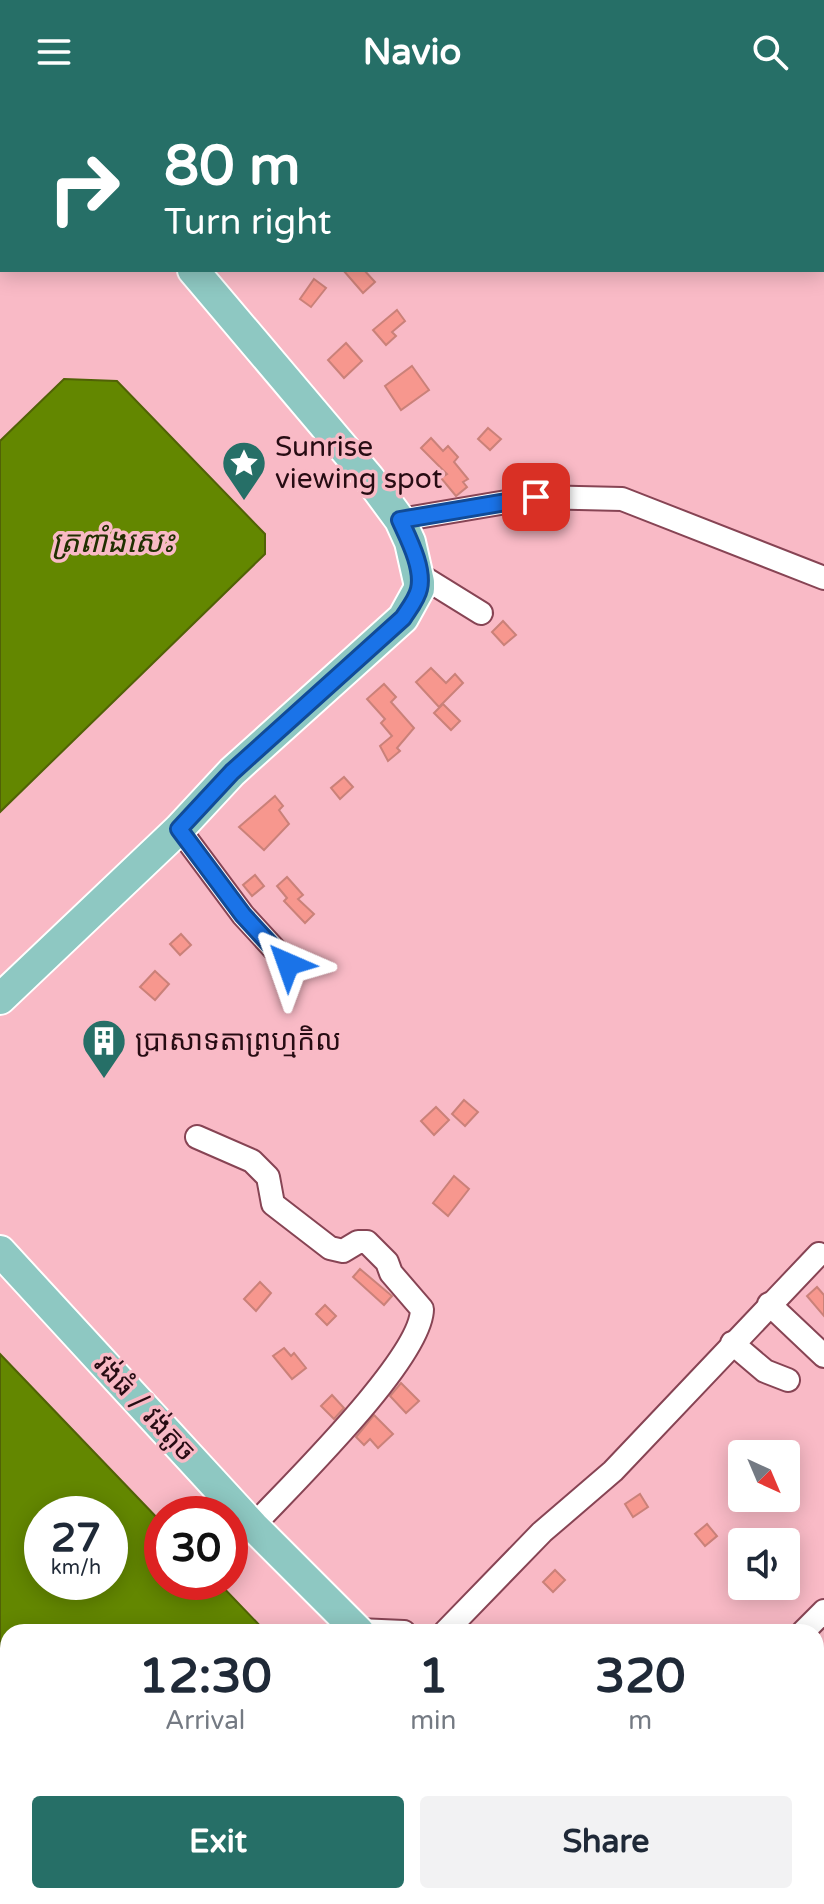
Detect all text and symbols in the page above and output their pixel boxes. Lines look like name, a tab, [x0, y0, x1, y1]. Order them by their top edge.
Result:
icon: menu	[32, 30, 76, 74]
icon: search	[748, 30, 792, 74]
text: Navio	[363, 31, 461, 74]
text: 80 m	[164, 133, 300, 200]
icon: right	[32, 136, 136, 240]
text: Turn right	[164, 201, 331, 244]
place label: Sunrise viewing spot	[275, 430, 443, 496]
place icon: Sunrise viewing spot	[220, 439, 268, 502]
pin	[502, 463, 570, 531]
icon: arrive	[514, 475, 558, 519]
water label: ត្រពាំងសេះ	[52, 524, 176, 561]
position arrow	[246, 922, 330, 1006]
building icon: ប្រាសាទតាព្រហ្មកិល	[80, 1017, 128, 1080]
place label: ប្រាសាទតាព្រហ្មកិល	[135, 1024, 341, 1058]
street label: វង់ធំ / វង់តូច	[87, 1347, 204, 1468]
north arrow	[728, 1440, 800, 1512]
map controls	[728, 1440, 800, 1600]
speed limit sign: 30	[144, 1496, 248, 1600]
text: 27	[51, 1514, 101, 1562]
button: sound	[728, 1528, 800, 1600]
text: km/h	[51, 1556, 101, 1580]
text: 12:30	[139, 1648, 272, 1706]
text: 1	[418, 1648, 448, 1706]
text: 320	[595, 1648, 685, 1706]
text: Arrival	[165, 1705, 245, 1736]
text: min	[410, 1705, 456, 1736]
text: m	[628, 1705, 652, 1736]
button: Exit	[32, 1796, 404, 1888]
button: Share	[420, 1796, 792, 1888]

